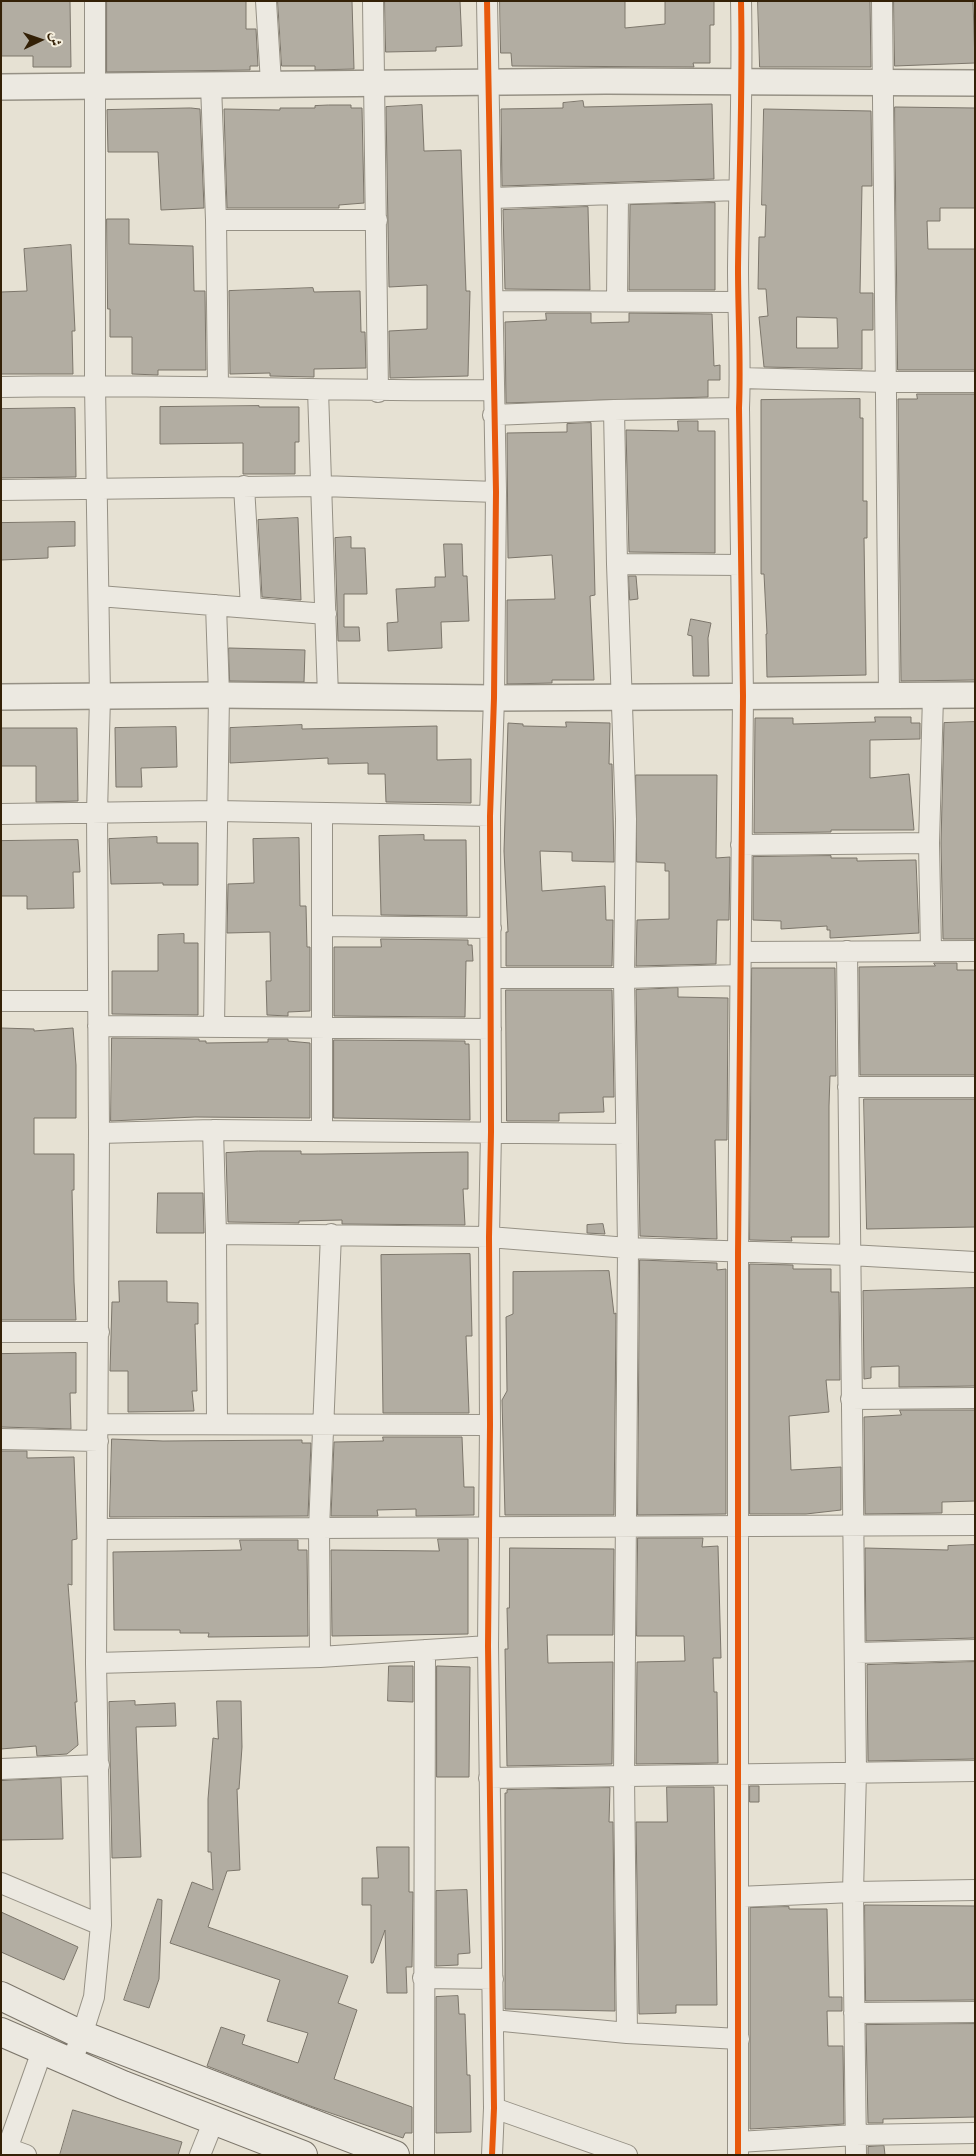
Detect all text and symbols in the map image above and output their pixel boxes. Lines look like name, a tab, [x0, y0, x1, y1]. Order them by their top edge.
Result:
north arrow	[15, 15, 65, 65]
text: ش	[48, 32, 62, 47]

